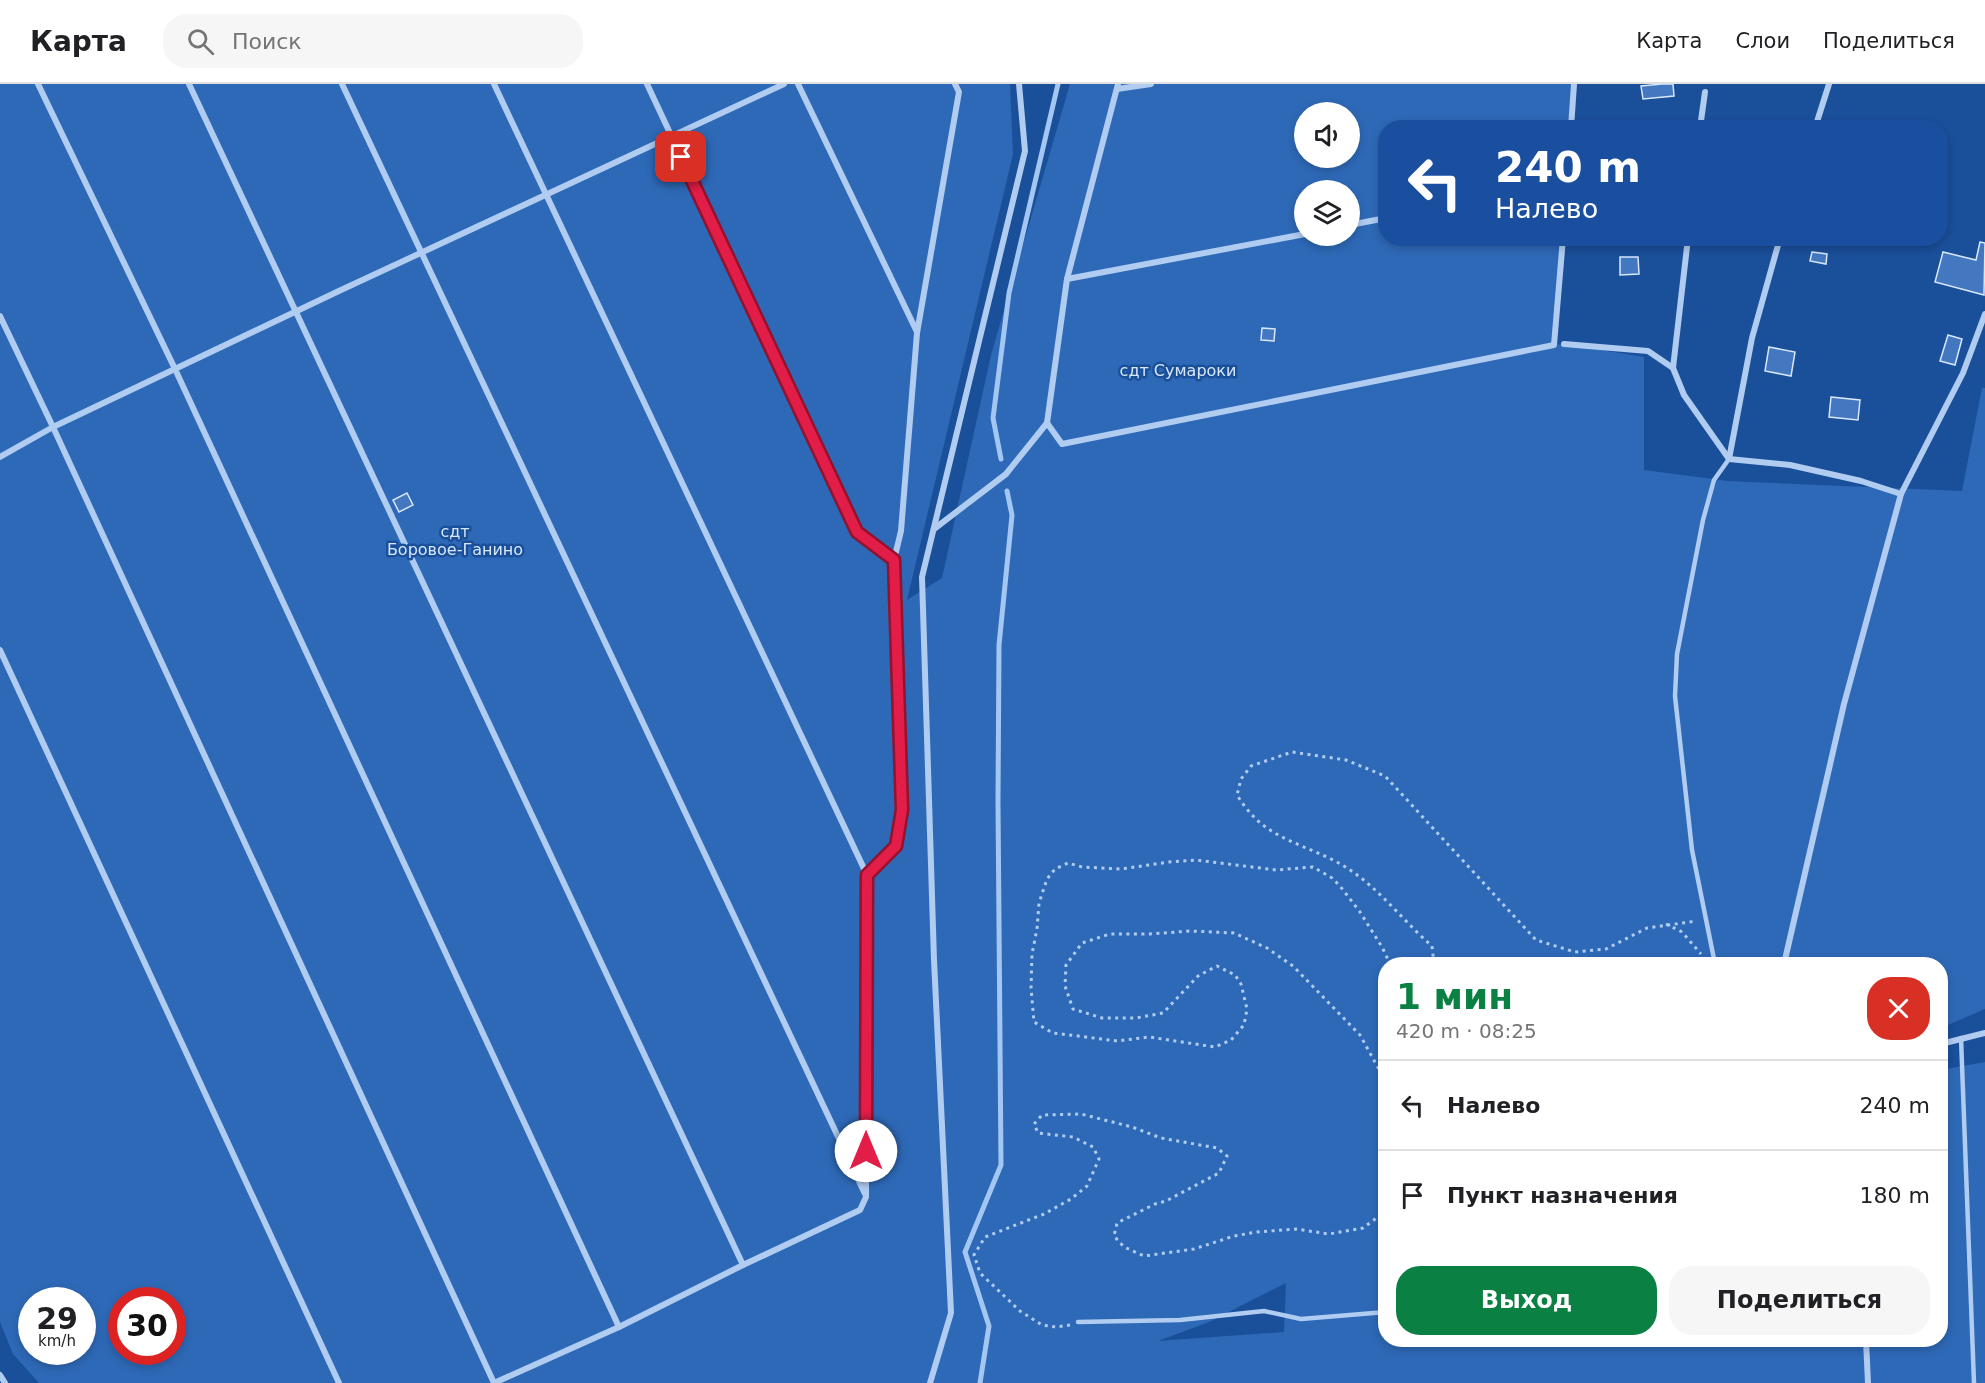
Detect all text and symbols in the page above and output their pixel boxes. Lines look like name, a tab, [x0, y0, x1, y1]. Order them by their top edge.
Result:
search box	[163, 14, 583, 68]
text: Карта	[30, 25, 127, 58]
icon: search	[184, 25, 217, 58]
text: Поиск	[232, 29, 302, 54]
text: Карта	[1636, 29, 1702, 53]
text: Слои	[1735, 29, 1790, 53]
text: Поделиться	[1823, 29, 1955, 53]
map controls	[1294, 102, 1360, 246]
button: sound	[1294, 102, 1360, 168]
pin	[655, 131, 706, 182]
icon: arrive	[664, 140, 697, 173]
text: 240 m	[1495, 143, 1641, 192]
icon: left	[1396, 144, 1474, 222]
button: layers	[1294, 180, 1360, 246]
text: Налево	[1495, 193, 1598, 224]
park label: сдт Сумароки	[1120, 361, 1236, 380]
park label: сдт Боровое-Ганино	[387, 522, 523, 559]
text: 1 мин	[1396, 976, 1513, 1017]
button: close	[1867, 977, 1930, 1040]
text: 420 m · 08:25	[1396, 1019, 1537, 1043]
icon: left	[1396, 1089, 1429, 1122]
text: Налево	[1447, 1093, 1540, 1118]
text: 240 m	[1860, 1093, 1930, 1118]
position arrow	[834, 1119, 898, 1183]
icon: arrive	[1396, 1179, 1429, 1212]
text: Пункт назначения	[1447, 1183, 1678, 1208]
text: 180 m	[1860, 1183, 1930, 1208]
button: Выход	[1396, 1266, 1657, 1335]
button: Поделиться	[1669, 1266, 1930, 1335]
speed limit sign: 30	[108, 1287, 186, 1365]
text: 29	[36, 1301, 78, 1336]
text: km/h	[38, 1332, 76, 1350]

